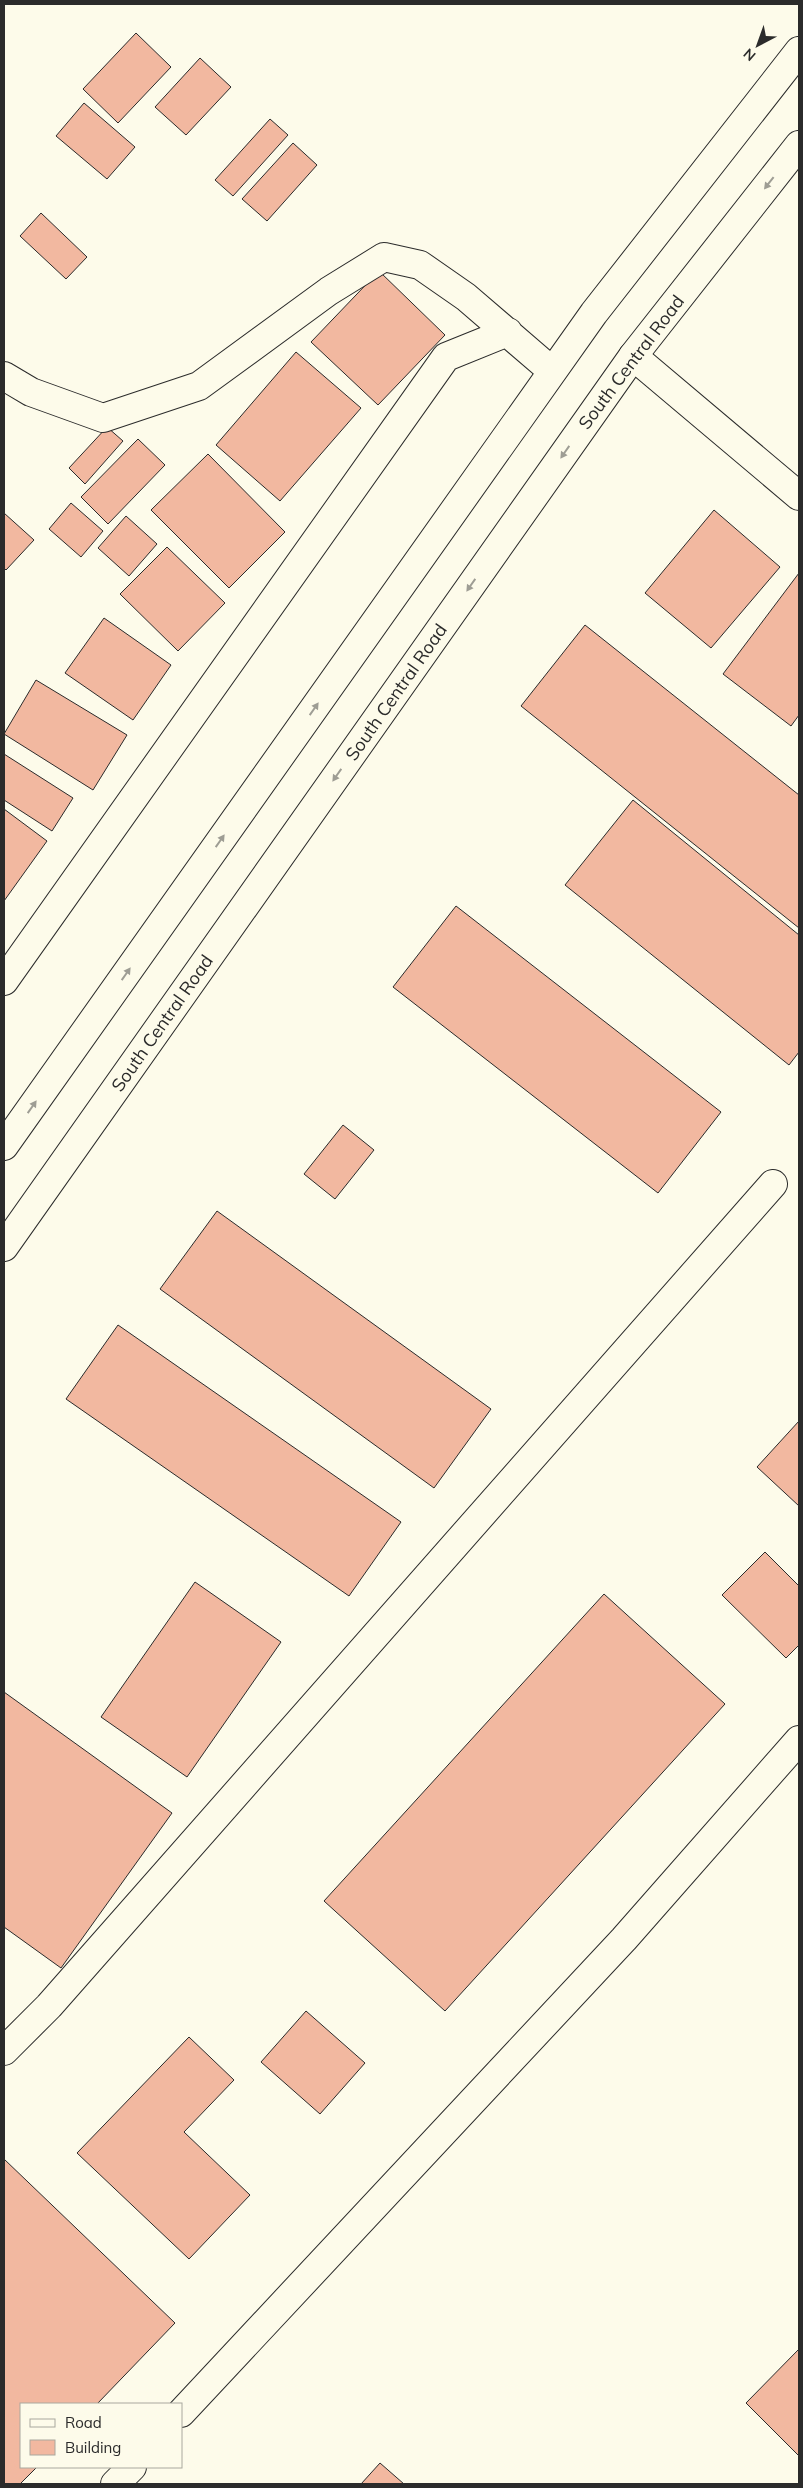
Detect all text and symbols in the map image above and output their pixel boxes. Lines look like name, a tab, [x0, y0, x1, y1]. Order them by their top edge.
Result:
north arrow	[733, 20, 783, 70]
text: N	[740, 45, 759, 65]
one-way arrow	[764, 176, 774, 190]
street label: South Central Road	[573, 290, 689, 434]
one-way arrow	[560, 445, 570, 459]
one-way arrow	[466, 578, 477, 591]
street label: South Central Road	[340, 619, 452, 765]
one-way arrow	[309, 702, 319, 716]
one-way arrow	[332, 768, 342, 782]
one-way arrow	[215, 834, 225, 848]
street label: South Central Road	[106, 950, 218, 1096]
one-way arrow	[121, 967, 131, 981]
one-way arrow	[27, 1100, 37, 1113]
legend	[20, 2403, 182, 2468]
text: Road	[65, 2413, 102, 2432]
text: Building	[65, 2438, 121, 2457]

